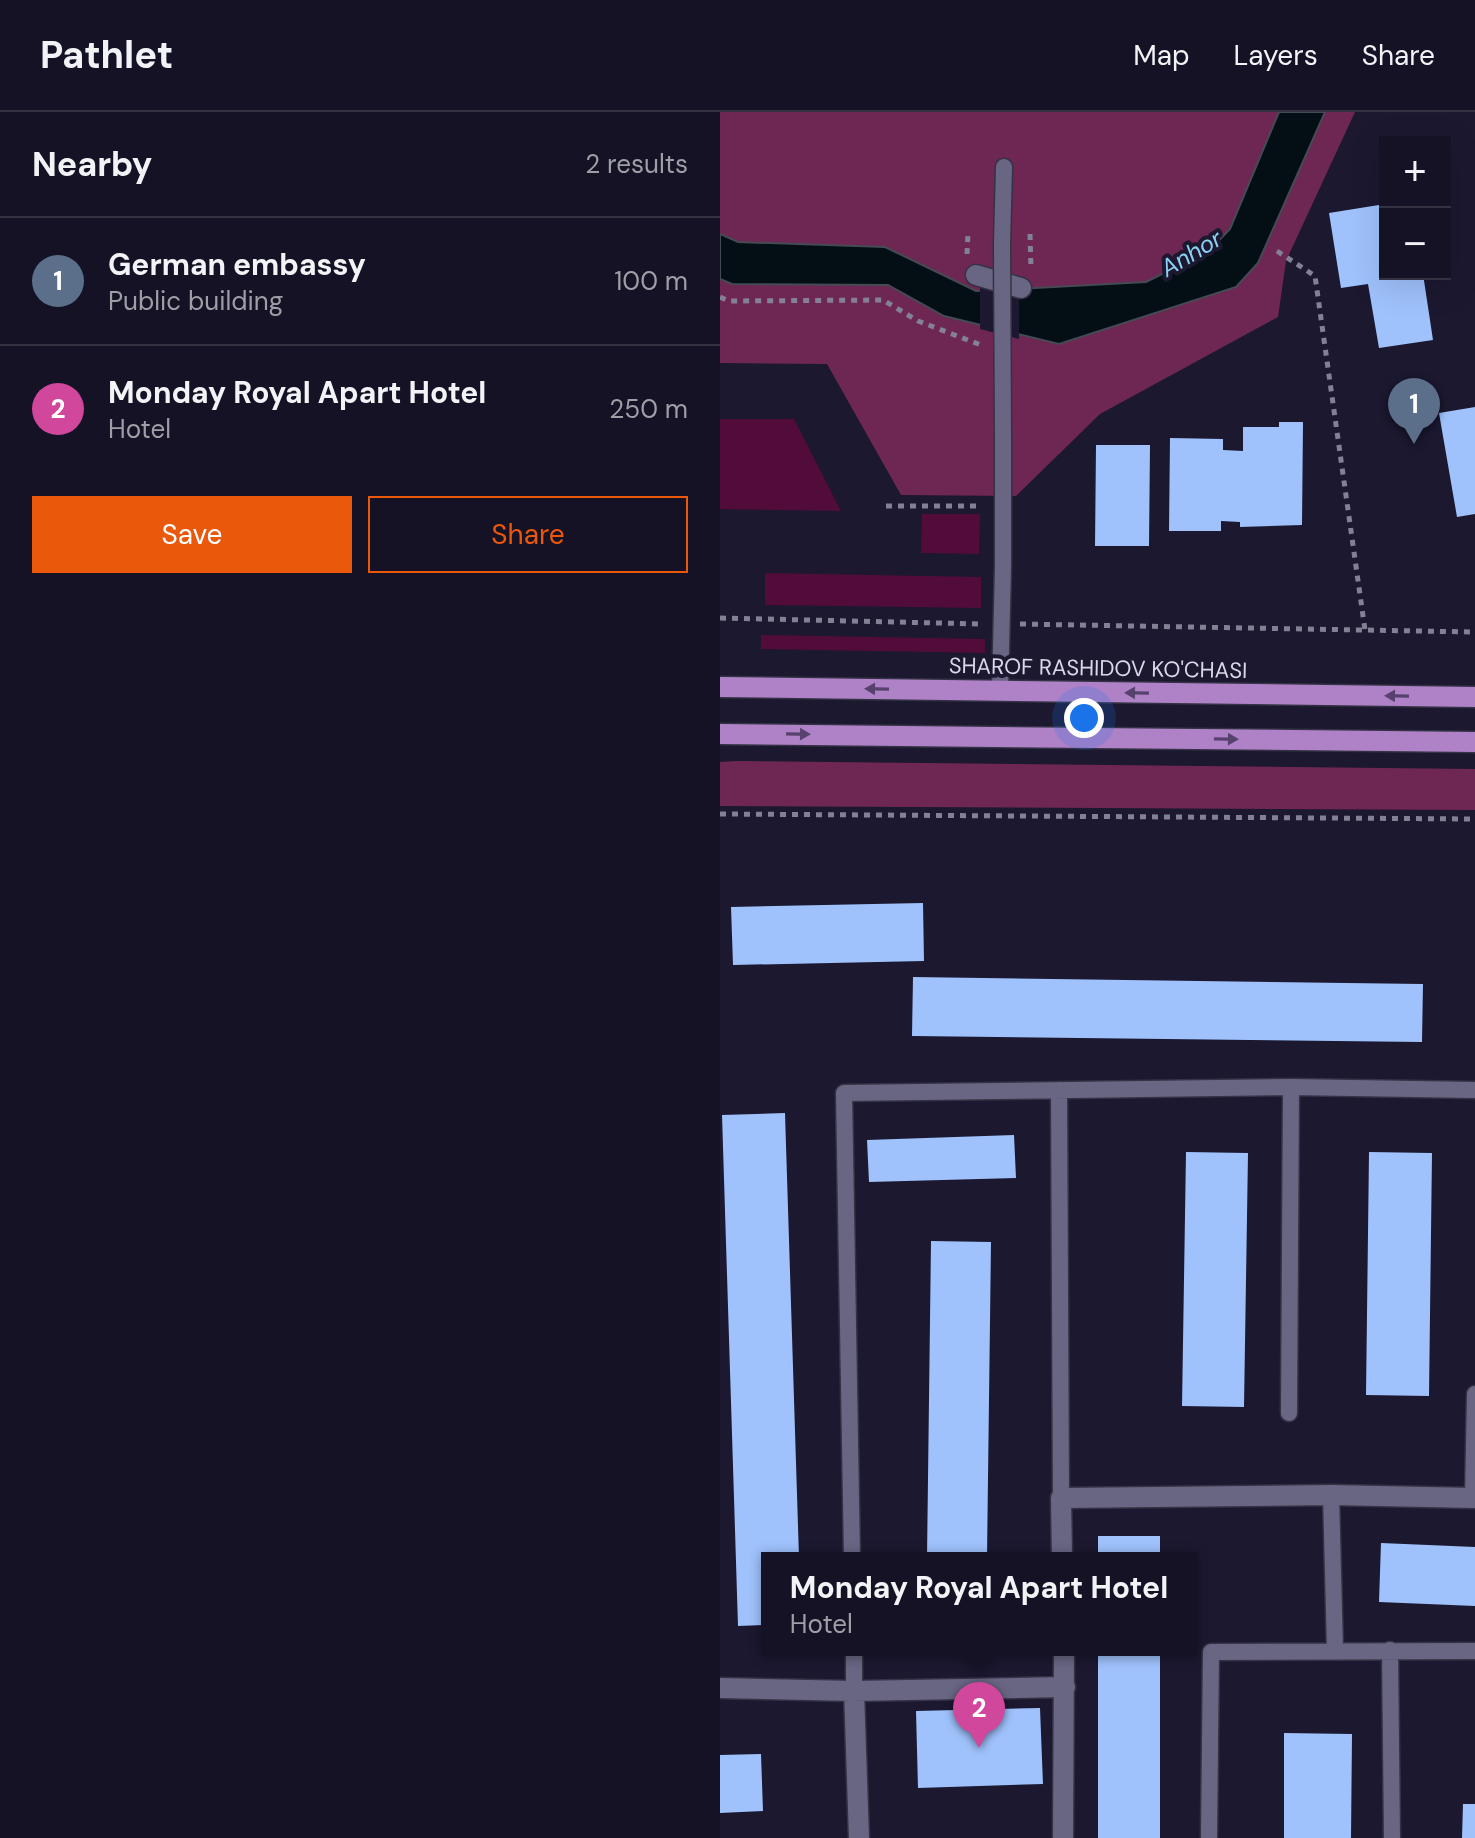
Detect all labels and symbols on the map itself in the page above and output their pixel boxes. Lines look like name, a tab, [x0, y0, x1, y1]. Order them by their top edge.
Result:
water label: Anhor	[1154, 222, 1229, 284]
pin: 1	[1388, 378, 1440, 444]
street label: SHAROF RASHIDOV KO'CHASI	[949, 651, 1247, 685]
one-way arrow	[864, 683, 889, 696]
one-way arrow	[1124, 687, 1149, 699]
one-way arrow	[1384, 690, 1409, 702]
your location	[1064, 698, 1104, 738]
one-way arrow	[786, 728, 811, 741]
one-way arrow	[1214, 733, 1239, 745]
pin: 2	[953, 1682, 1005, 1748]

